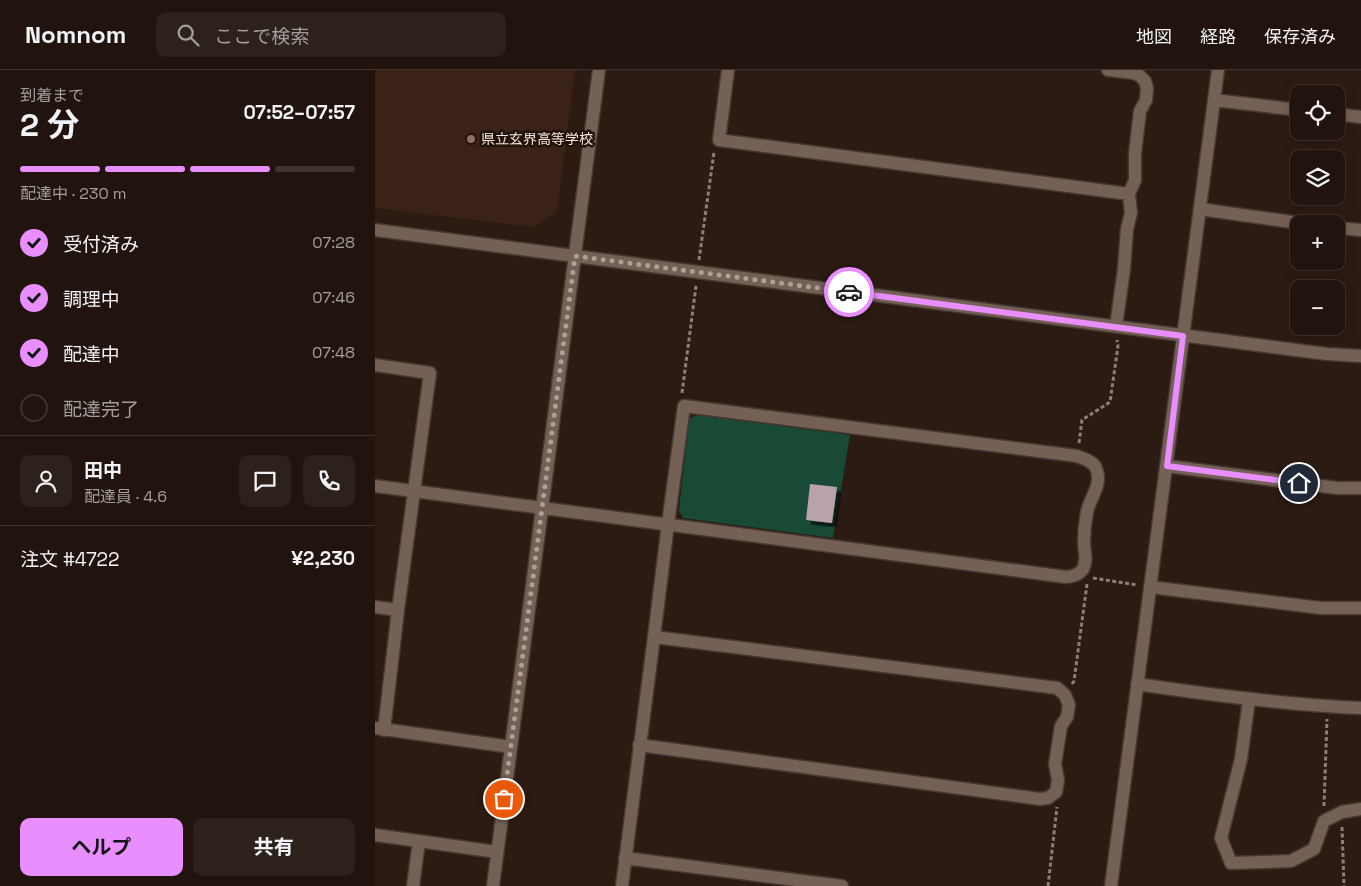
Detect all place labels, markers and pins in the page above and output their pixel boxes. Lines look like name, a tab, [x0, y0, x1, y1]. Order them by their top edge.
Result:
place label: 県立玄界高等学校	[481, 130, 593, 148]
marker: 県立玄界高等学校	[465, 133, 477, 145]
pin	[1278, 462, 1320, 504]
pin	[483, 778, 525, 820]

